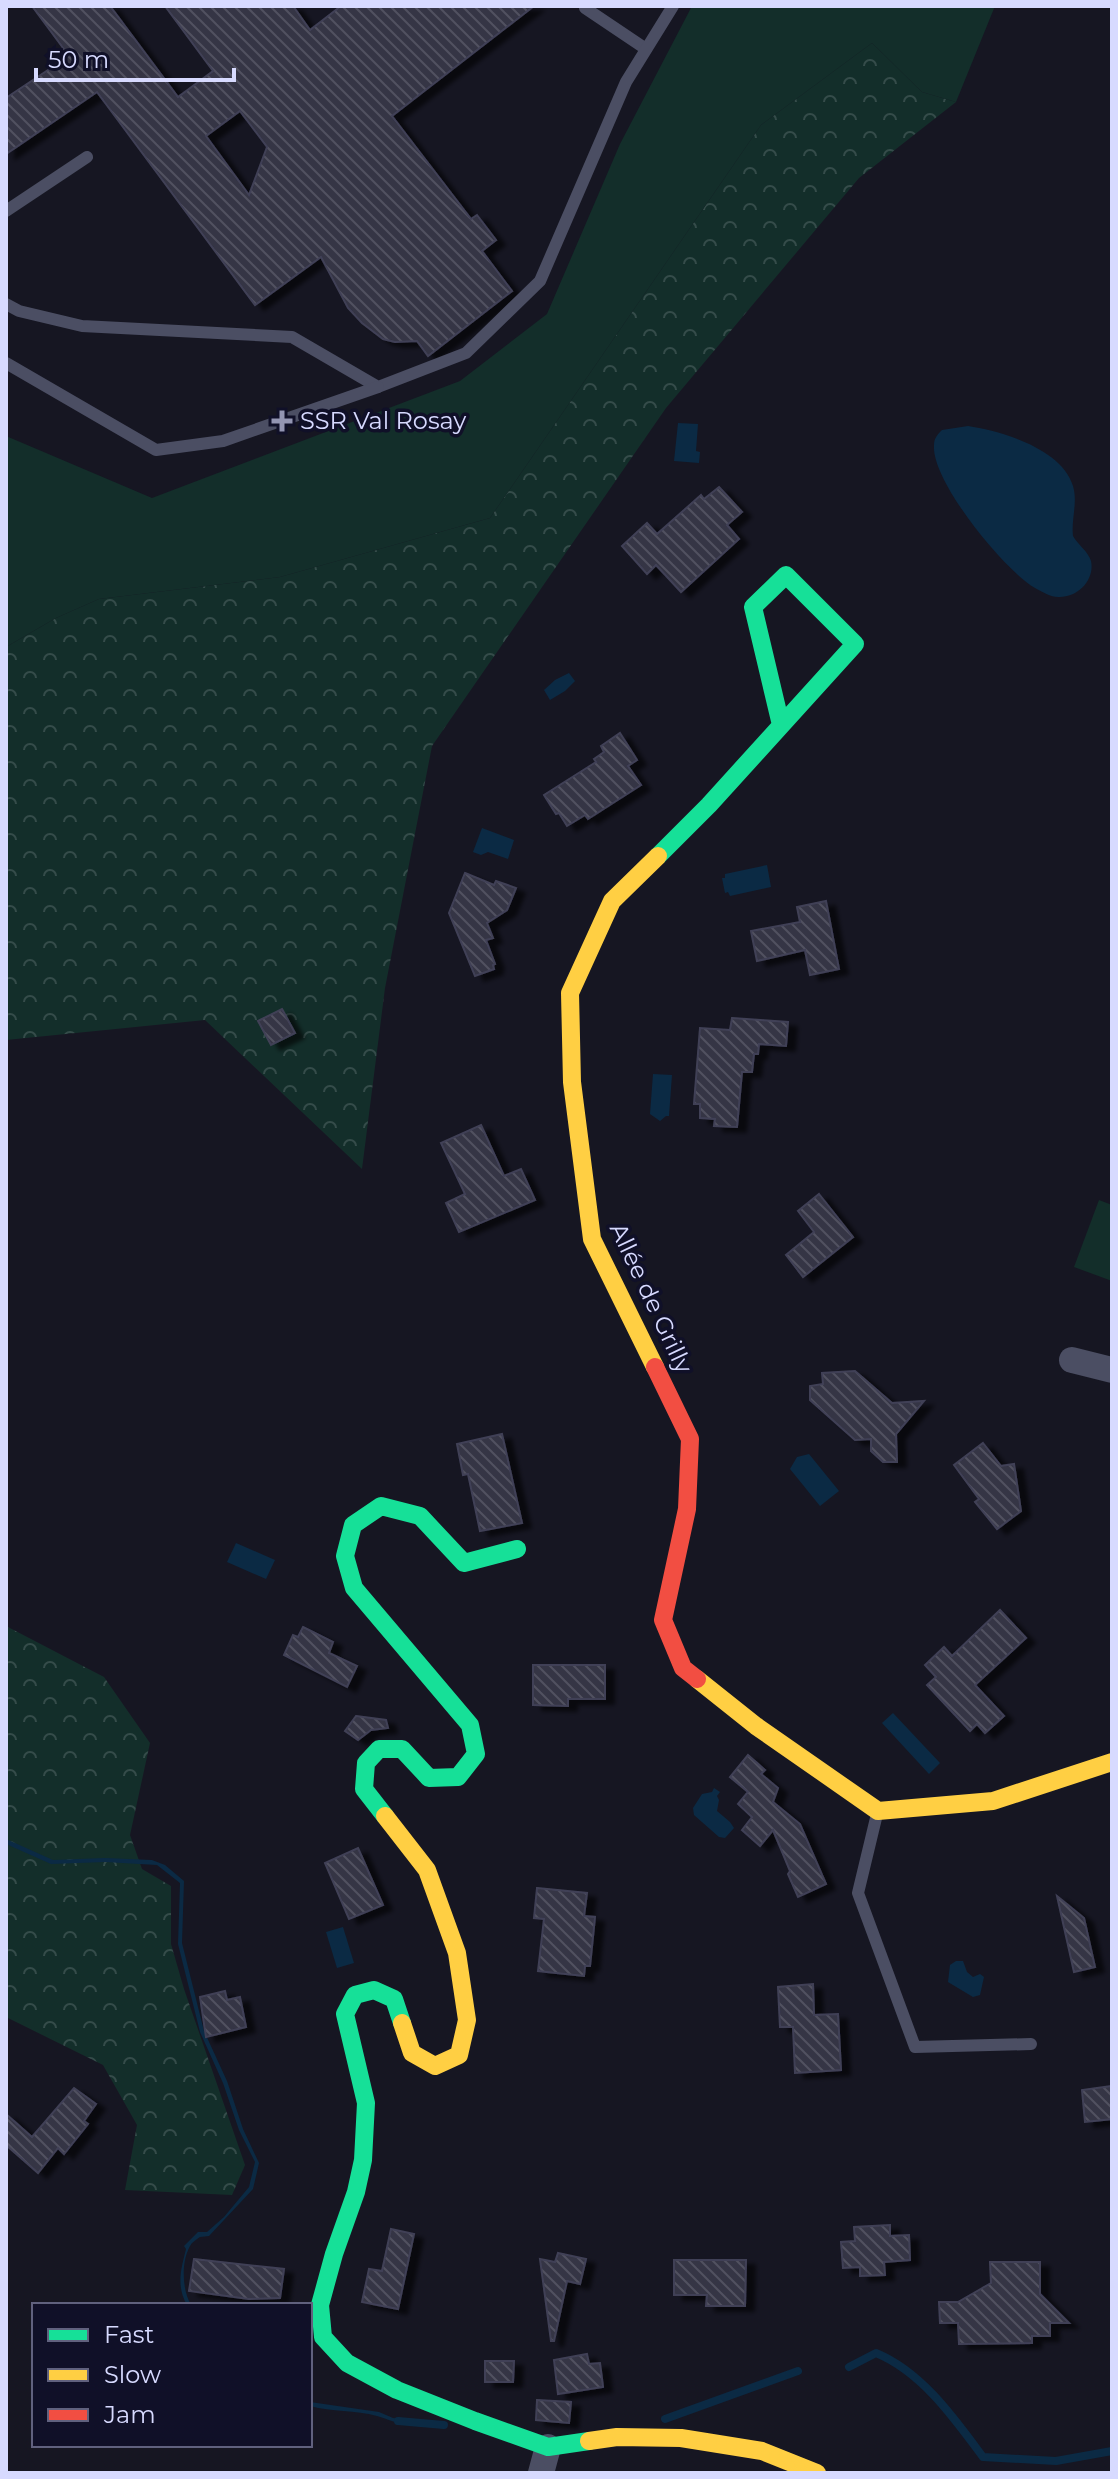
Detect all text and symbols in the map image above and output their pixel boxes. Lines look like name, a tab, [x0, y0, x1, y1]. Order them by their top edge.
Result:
scale bar	[36, 32, 234, 82]
text: 50 m	[48, 45, 109, 74]
place label: SSR Val Rosay	[300, 406, 466, 435]
marker: SSR Val Rosay	[271, 410, 293, 432]
street label: Allée de Grilly	[604, 1218, 699, 1378]
legend	[32, 2303, 312, 2447]
text: Fast	[104, 2320, 155, 2349]
text: Slow	[104, 2360, 161, 2389]
text: Jam	[103, 2400, 156, 2429]

